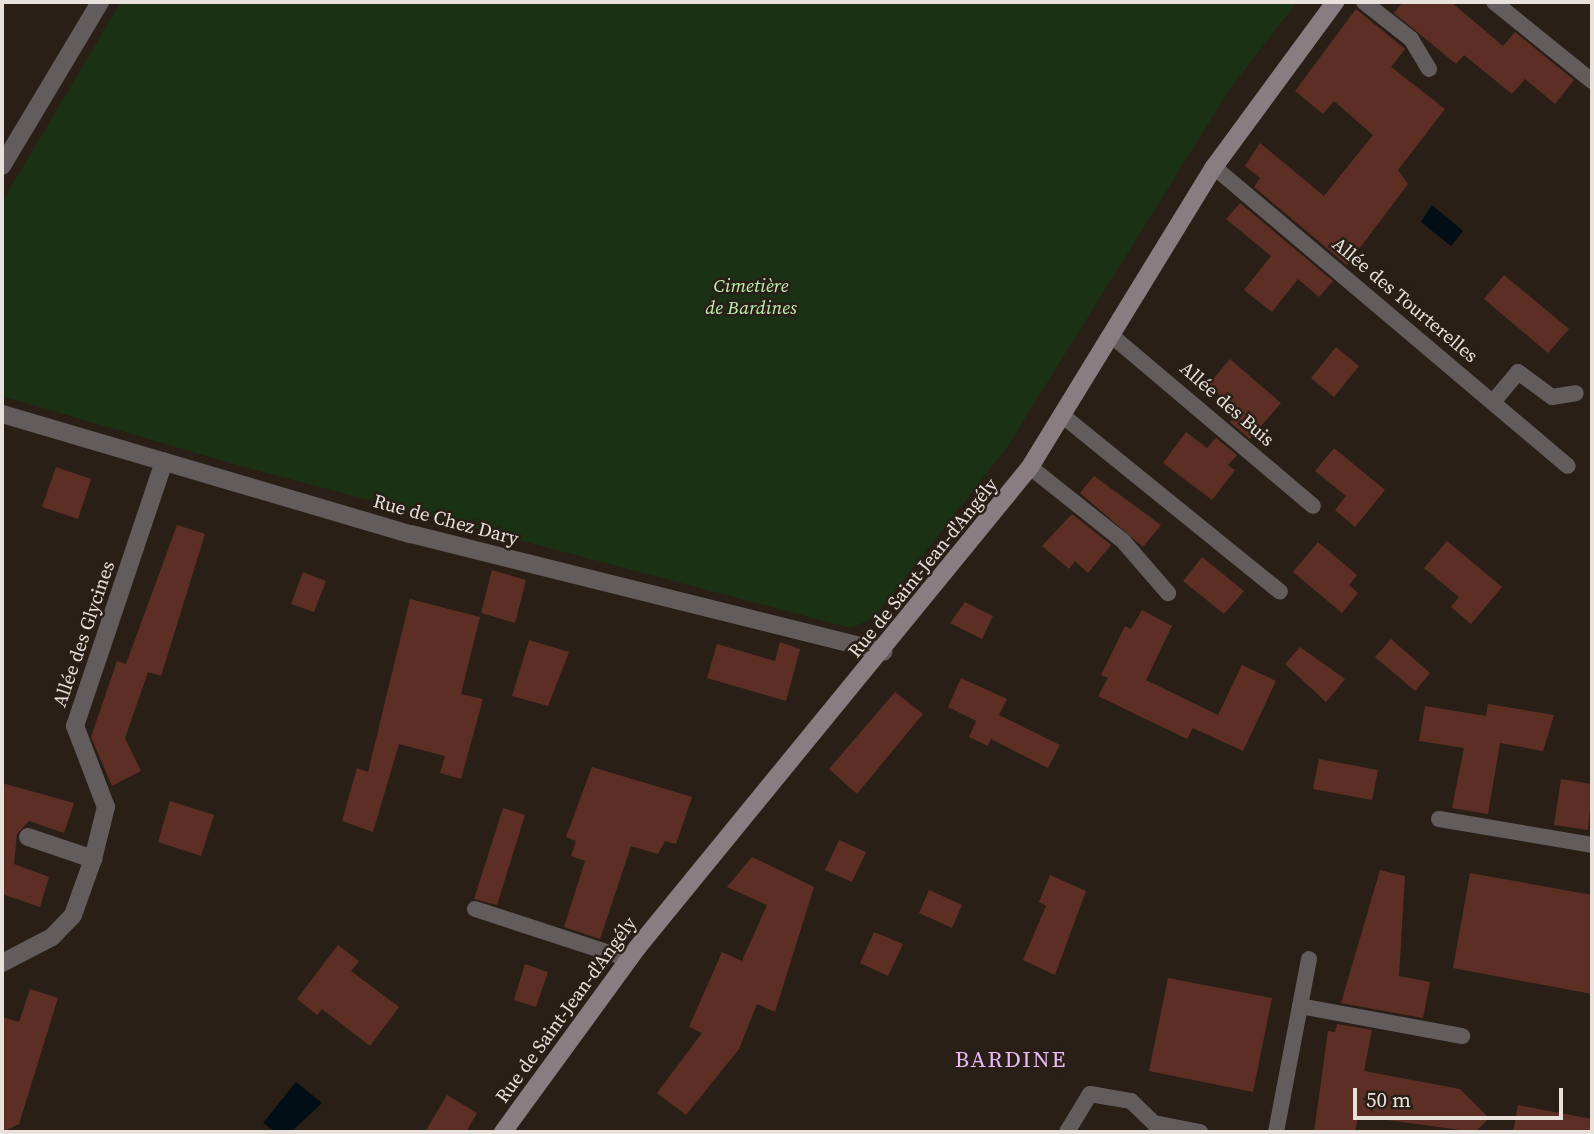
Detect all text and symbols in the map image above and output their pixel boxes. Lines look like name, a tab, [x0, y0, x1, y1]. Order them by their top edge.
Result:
street label: Allée des Tourterelles	[1327, 232, 1483, 368]
park label: Cimetière de Bardines	[705, 275, 797, 319]
street label: Allée des Buis	[1175, 357, 1279, 451]
street label: Rue de Saint-Jean-d'Angély	[844, 474, 1002, 662]
street label: Rue de Chez Dary	[371, 490, 521, 550]
street label: Allée des Glycines	[48, 558, 120, 710]
street label: Rue de Saint-Jean-d'Angély	[491, 913, 641, 1107]
district label: BARDINE	[956, 1045, 1066, 1073]
scale bar	[1356, 1074, 1566, 1118]
text: 50 m	[1366, 1085, 1411, 1114]

